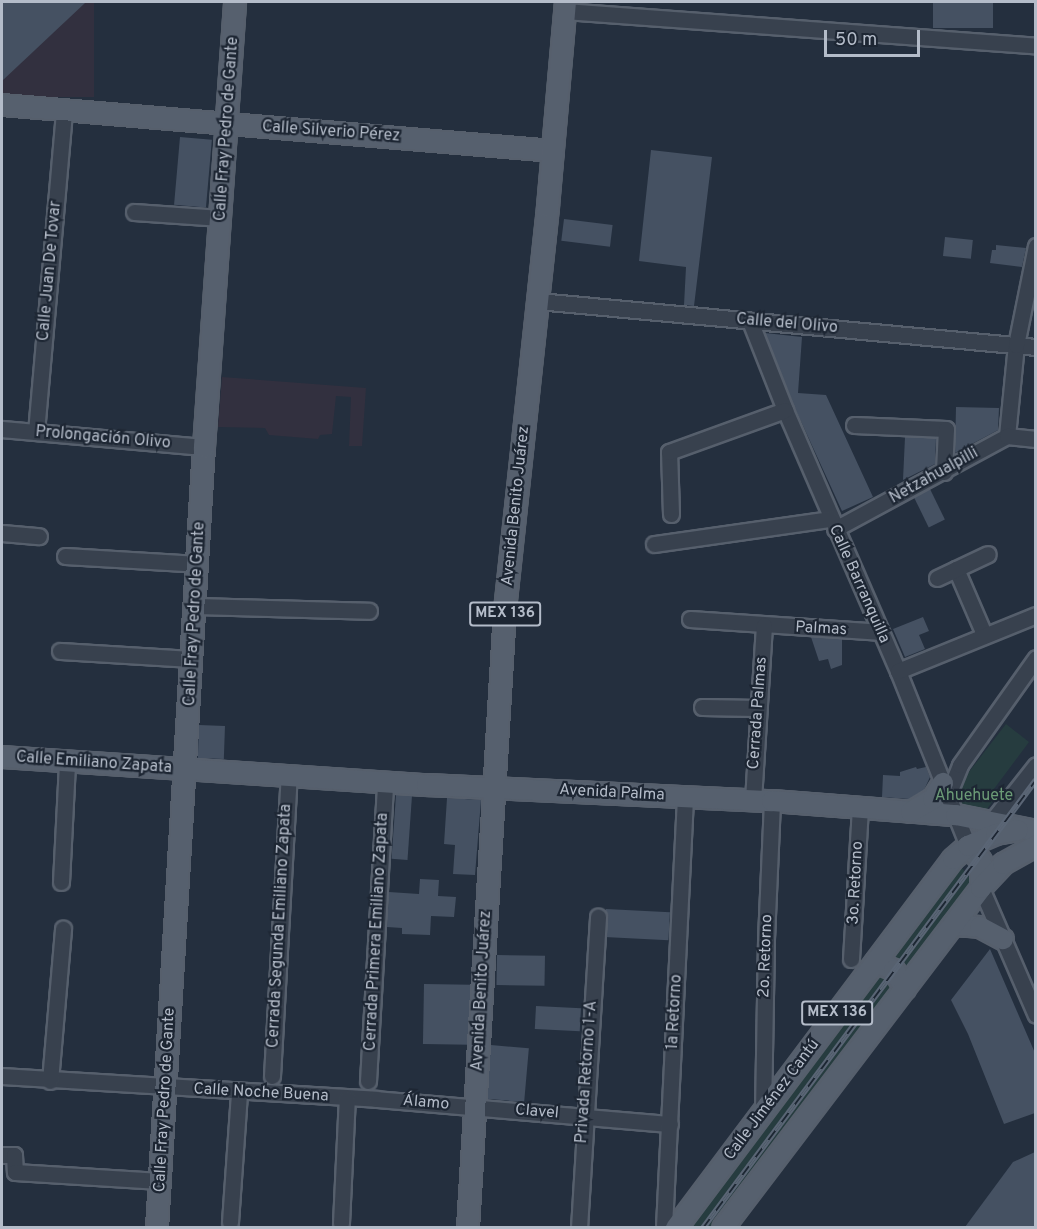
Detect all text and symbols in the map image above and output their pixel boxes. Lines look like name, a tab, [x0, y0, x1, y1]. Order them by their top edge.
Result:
scale bar	[827, 18, 923, 56]
text: 50 m	[835, 29, 877, 52]
street label: Calle Fray Pedro de Gante	[211, 36, 243, 222]
street label: Calle Silverio Pérez	[261, 118, 401, 146]
street label: Calle Juan De Tovar	[34, 200, 66, 342]
street label: Calle del Olivo	[735, 310, 839, 338]
street label: Prolongación Olivo	[35, 423, 171, 453]
street label: Avenida Benito Juárez	[498, 425, 534, 587]
street label: Netzahualpilli	[886, 444, 982, 508]
street label: Calle Fray Pedro de Gante	[181, 521, 209, 707]
street label: Calle Barranquilla	[824, 522, 894, 646]
road number: MEX 136	[469, 602, 541, 626]
street label: Palmas	[795, 618, 847, 640]
street label: Cerrada Palmas	[744, 656, 772, 770]
street label: Calle Emiliano Zapata	[15, 748, 173, 778]
street label: Avenida Palma	[559, 781, 665, 805]
park label: Ahuehuete	[935, 786, 1013, 806]
street label: Cerrada Segunda Emiliano Zapata	[264, 803, 296, 1049]
street label: Cerrada Primera Emiliano Zapata	[361, 812, 393, 1052]
street label: 3o. Retorno	[844, 841, 868, 925]
street label: Avenida Benito Juárez	[468, 910, 496, 1072]
street label: 2o. Retorno	[755, 914, 777, 998]
street label: 1a Retorno	[663, 974, 687, 1050]
street label: Privada Retorno 1-A	[572, 1000, 602, 1144]
road number: MEX 136	[801, 1001, 873, 1025]
street label: Calle Fray Pedro de Gante	[151, 1007, 179, 1193]
street label: Calle Jiménez Cantú	[720, 1036, 824, 1164]
street label: Calle Noche Buena	[193, 1080, 329, 1106]
street label: Álamo	[402, 1091, 450, 1115]
street label: Clavel	[514, 1101, 560, 1123]

